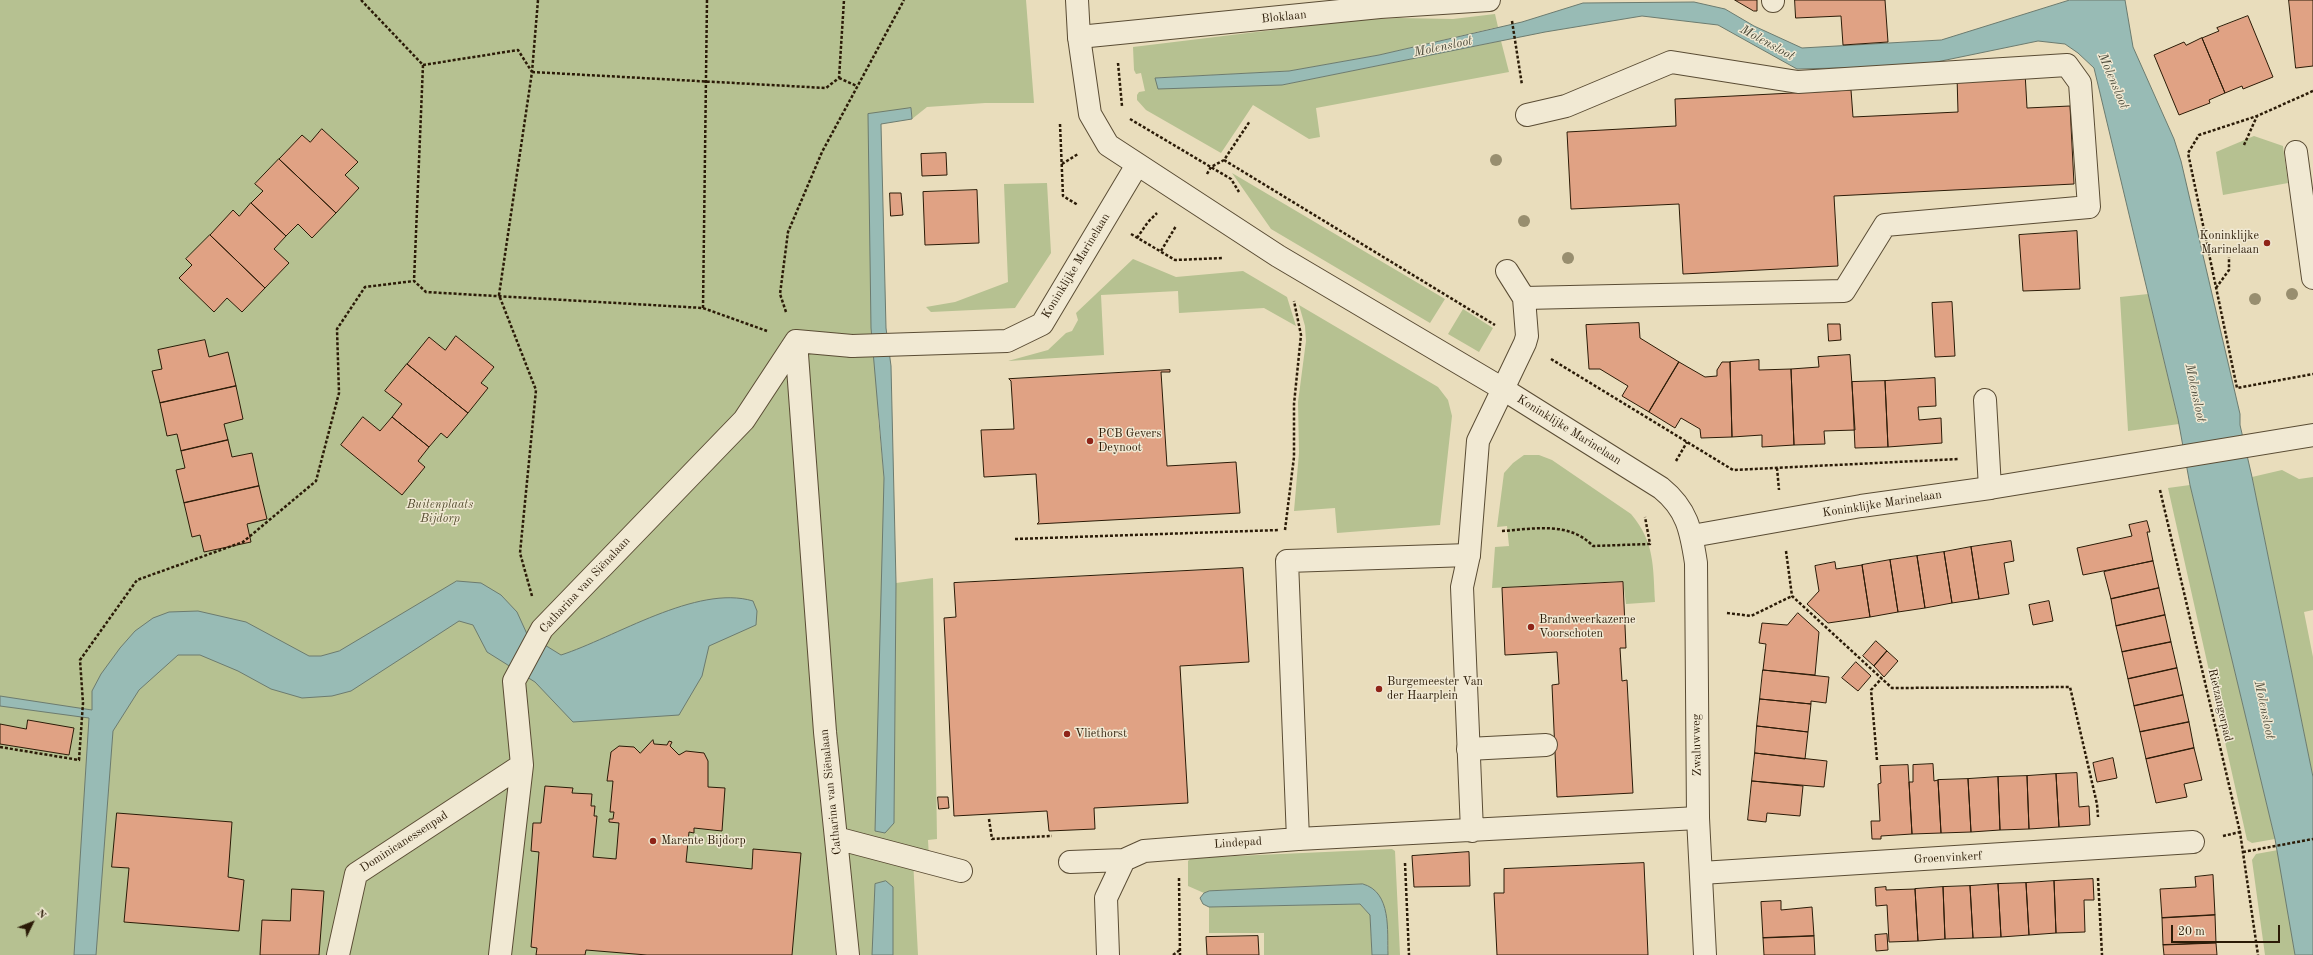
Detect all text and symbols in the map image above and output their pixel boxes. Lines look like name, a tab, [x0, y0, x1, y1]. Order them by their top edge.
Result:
street label: Bloklaan	[1261, 7, 1307, 27]
water label: Molensloot	[1737, 22, 1797, 64]
water label: Molensloot	[1412, 33, 1474, 61]
water label: Molensloot	[2094, 51, 2132, 111]
street label: Koninklijke Marinelaan	[1039, 211, 1113, 321]
place label: Koninklijke Marinelaan	[2199, 229, 2259, 257]
marker: Koninklijke Marinelaan	[2262, 238, 2272, 248]
water label: Molensloot	[2181, 362, 2209, 424]
street label: Koninklijke Marinelaan	[1514, 392, 1624, 468]
place label: PCB Gevers Deynoot	[1098, 427, 1161, 455]
marker: PCB Gevers Deynoot	[1085, 436, 1095, 446]
street label: Koninklijke Marinelaan	[1821, 487, 1943, 521]
park label: Buitenplaats Bijdorp	[407, 498, 473, 526]
street label: Catharina van Siënalaan	[537, 534, 633, 636]
place label: Brandweerkazerne Voorschoten	[1539, 613, 1635, 641]
marker: Brandweerkazerne Voorschoten	[1526, 622, 1536, 632]
street label: Rietzangerpad	[2205, 667, 2235, 743]
place label: Burgemeester Van der Haarplein	[1387, 675, 1483, 703]
water label: Molensloot	[2250, 679, 2278, 741]
marker: Burgemeester Van der Haarplein	[1374, 684, 1384, 694]
street label: Zwaluwweg	[1689, 714, 1705, 776]
place label: Vliethorst	[1075, 727, 1127, 741]
street label: Catharina van Siënalaan	[817, 728, 845, 856]
marker: Vliethorst	[1062, 729, 1072, 739]
street label: Dominicanessenpad	[357, 808, 451, 876]
place label: Marente Bijdorp	[661, 834, 746, 848]
street label: Lindepad	[1214, 834, 1262, 852]
marker: Marente Bijdorp	[648, 836, 658, 846]
street label: Groenvinkerf	[1914, 849, 1982, 867]
north arrow	[12, 903, 52, 943]
text: N	[34, 908, 48, 921]
scale bar	[2173, 917, 2282, 943]
text: 20 m	[2178, 926, 2205, 938]

